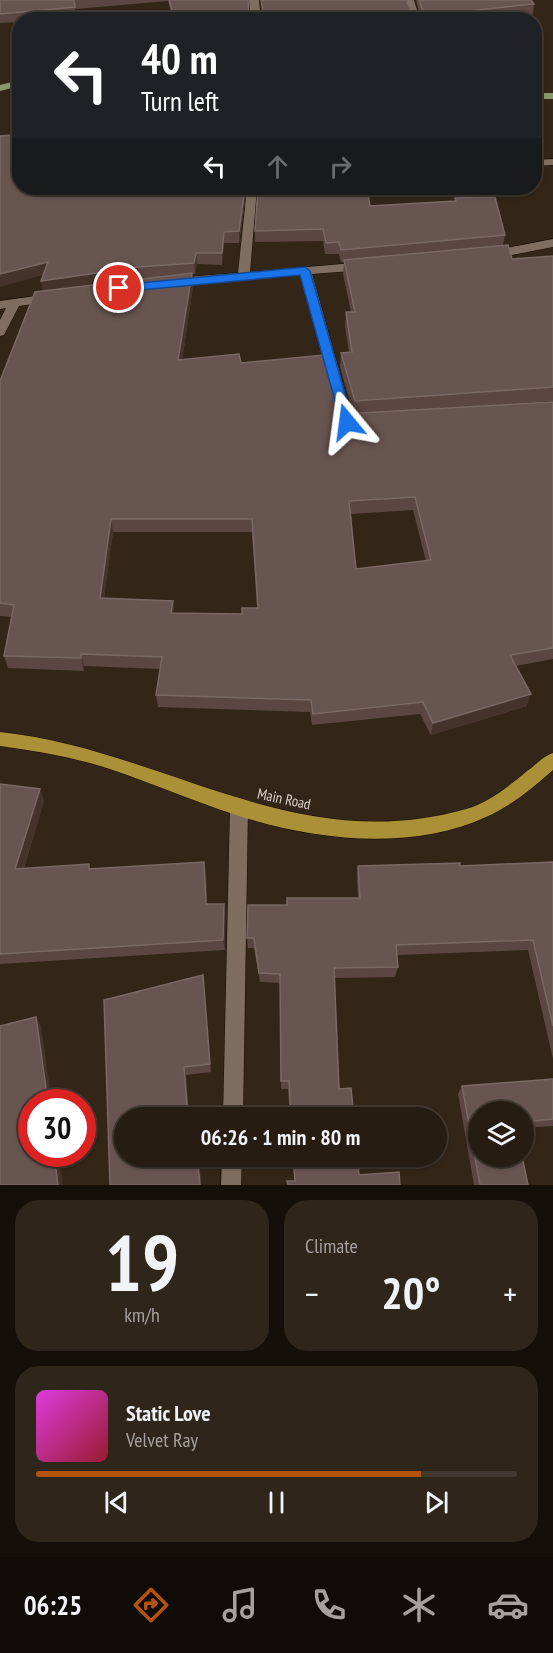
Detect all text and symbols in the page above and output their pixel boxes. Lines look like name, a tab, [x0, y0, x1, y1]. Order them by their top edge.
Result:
text: 40 m	[141, 31, 218, 86]
icon: left	[42, 36, 120, 114]
text: Turn left	[141, 84, 219, 118]
icon: left	[198, 150, 231, 183]
icon: ahead	[261, 150, 294, 183]
icon: right	[324, 150, 357, 183]
pin	[93, 262, 144, 313]
icon: arrive	[102, 271, 135, 304]
position arrow	[315, 390, 379, 454]
street label: Main Road	[256, 784, 313, 813]
speed limit sign: 30	[18, 1089, 96, 1167]
map controls	[468, 1101, 534, 1167]
button: layers	[468, 1101, 534, 1167]
text: 06:26 · 1 min · 80 m	[201, 1123, 360, 1151]
text: 19	[105, 1212, 179, 1313]
text: Climate	[305, 1233, 358, 1259]
text: 20°	[381, 1263, 441, 1321]
text: −	[305, 1272, 319, 1315]
text: +	[503, 1272, 517, 1315]
text: km/h	[124, 1302, 160, 1328]
text: Static Love	[126, 1399, 211, 1427]
text: Velvet Ray	[126, 1427, 198, 1453]
icon: previous	[100, 1486, 133, 1519]
icon: pause	[260, 1486, 293, 1519]
icon: next	[420, 1486, 453, 1519]
icon: directions	[130, 1584, 172, 1626]
icon: music	[219, 1584, 261, 1626]
icon: phone	[308, 1584, 350, 1626]
icon: climate	[398, 1584, 440, 1626]
icon: car	[487, 1584, 529, 1626]
text: 06:25	[24, 1588, 82, 1622]

